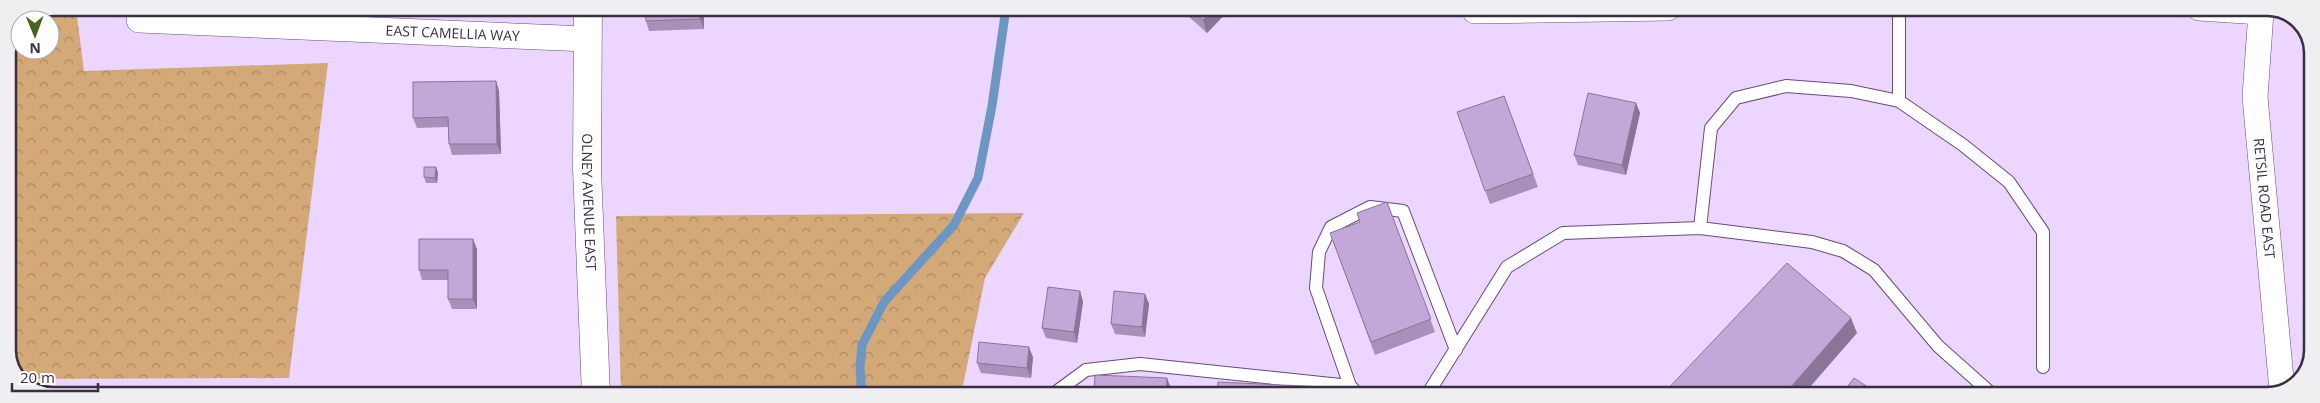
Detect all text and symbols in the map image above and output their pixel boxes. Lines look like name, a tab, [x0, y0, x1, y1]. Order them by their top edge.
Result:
north arrow	[10, 10, 60, 60]
street label: EAST CAMELLIA WAY	[385, 20, 520, 45]
text: N	[29, 39, 41, 58]
street label: OLNEY AVENUE EAST	[578, 133, 601, 271]
street label: RETSIL ROAD EAST	[2250, 137, 2280, 260]
scale bar	[12, 360, 99, 392]
text: 20 m	[20, 367, 55, 387]

